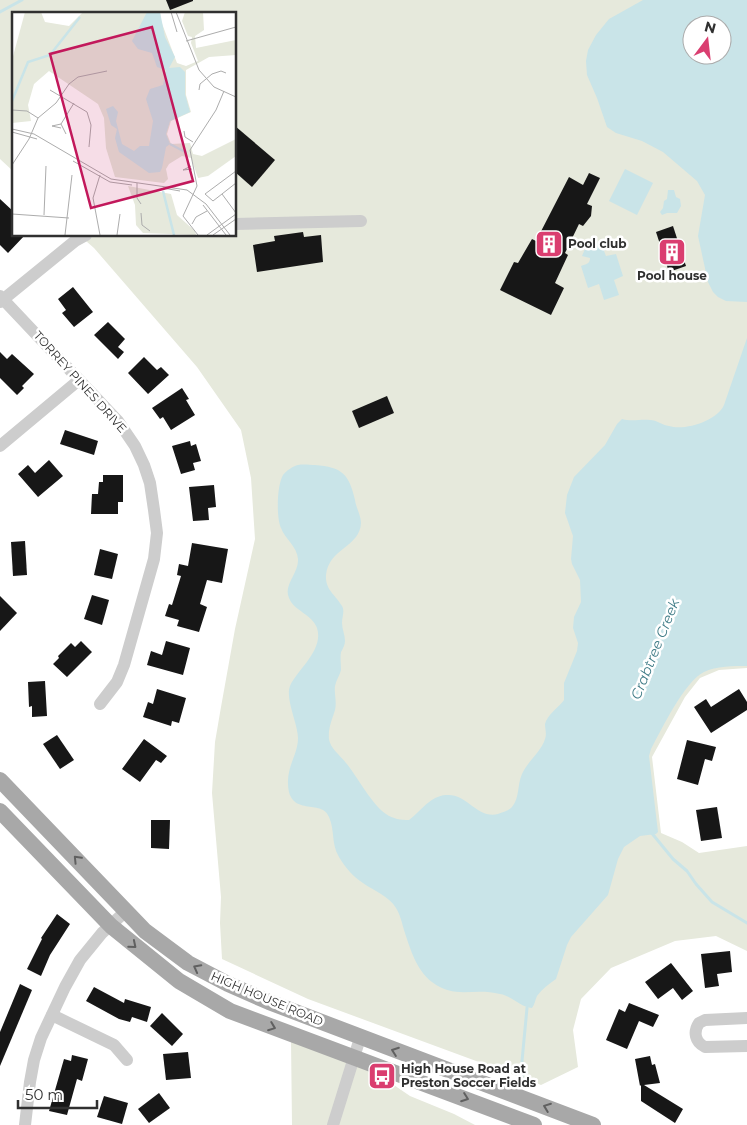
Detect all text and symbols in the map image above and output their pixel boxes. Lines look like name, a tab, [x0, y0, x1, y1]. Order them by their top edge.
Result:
inset map	[12, 12, 236, 236]
north arrow	[682, 15, 732, 65]
text: N	[703, 17, 718, 38]
building icon: Pool club	[534, 229, 564, 259]
place label: Pool club	[568, 236, 627, 251]
building icon: Pool house	[657, 237, 687, 267]
place label: Pool house	[637, 268, 707, 283]
street label: TORREY PINES DRIVE	[31, 328, 130, 436]
water label: Crabtree Creek	[627, 595, 684, 702]
one-way arrow	[74, 856, 83, 865]
one-way arrow	[127, 939, 136, 948]
one-way arrow	[193, 964, 202, 974]
street label: HIGH HOUSE ROAD	[209, 968, 326, 1029]
one-way arrow	[267, 1021, 276, 1031]
one-way arrow	[391, 1047, 400, 1057]
bus stop icon: High House Road at Preston Soccer Fields	[367, 1061, 397, 1091]
place label: High House Road at Preston Soccer Fields	[401, 1061, 537, 1090]
scale bar	[18, 1078, 96, 1110]
text: 50 m	[25, 1085, 63, 1104]
one-way arrow	[460, 1092, 469, 1102]
one-way arrow	[544, 1103, 552, 1113]

